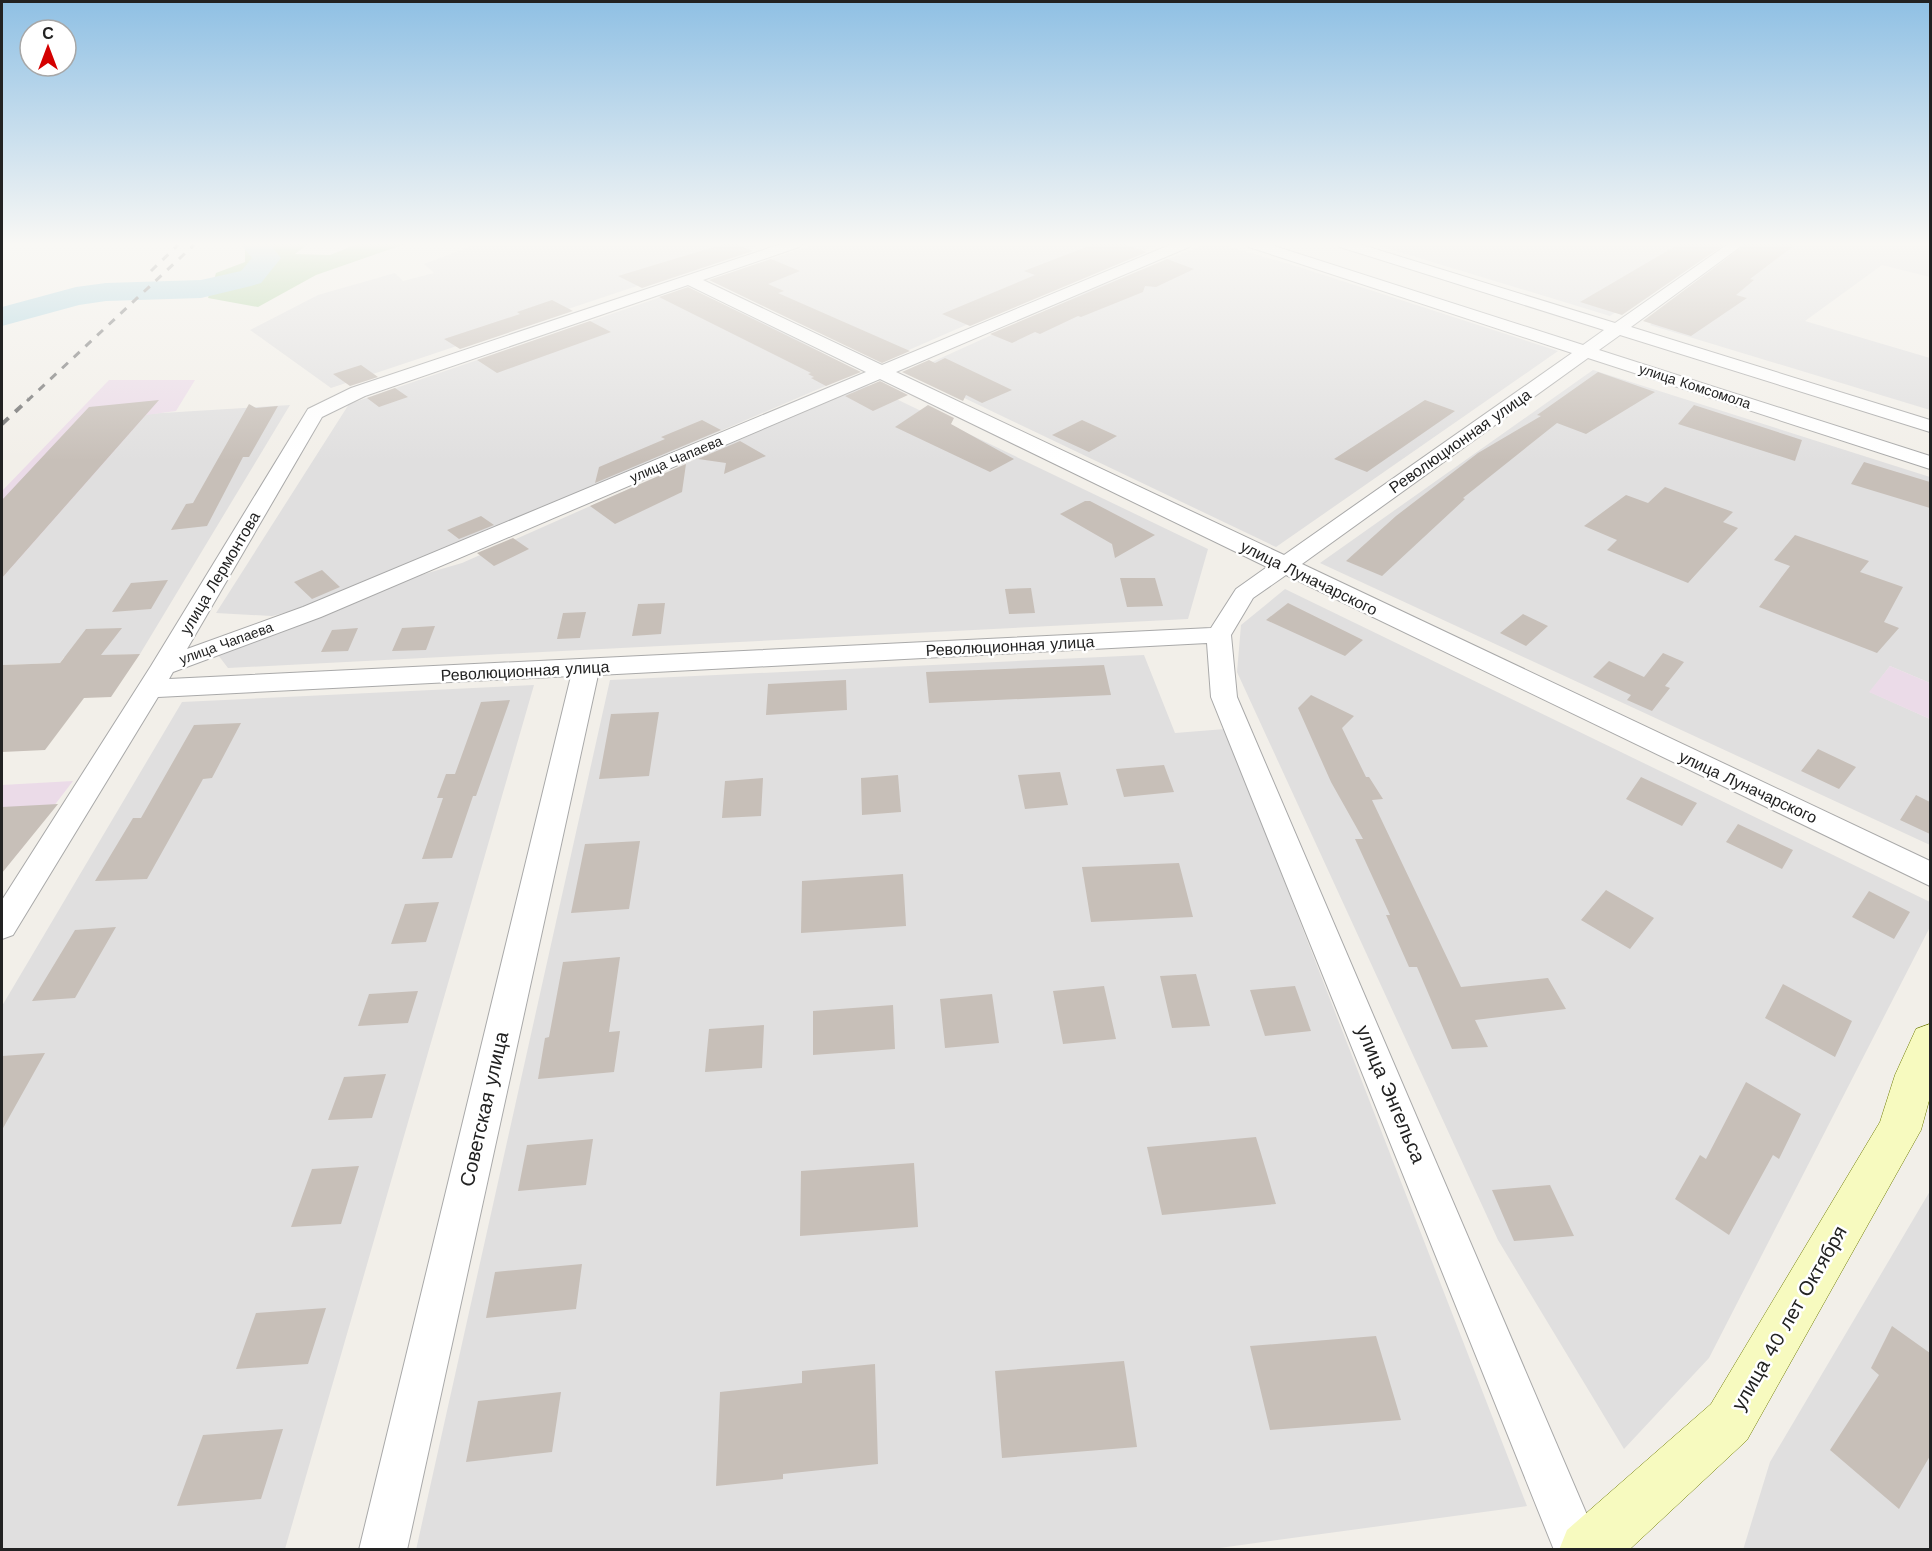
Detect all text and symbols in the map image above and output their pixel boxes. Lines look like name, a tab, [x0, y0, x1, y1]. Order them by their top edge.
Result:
north arrow	[18, 18, 78, 78]
text: С	[42, 24, 54, 43]
street label: улица Комсомола	[1637, 360, 1753, 412]
street label: Революционная улица	[1385, 385, 1535, 497]
street label: улица Чапаева	[627, 432, 725, 486]
street label: улица Лермонтова	[176, 508, 264, 638]
street label: улица Луначарского	[1237, 537, 1381, 619]
street label: улица Чапаева	[177, 619, 275, 667]
street label: Революционная улица	[925, 632, 1095, 660]
street label: Революционная улица	[440, 657, 610, 685]
street label: улица Луначарского	[1676, 747, 1820, 827]
street label: улица Энгельса	[1351, 1021, 1431, 1167]
street label: Советская улица	[455, 1028, 514, 1189]
street label: улица 40 лет Октября	[1726, 1221, 1852, 1415]

